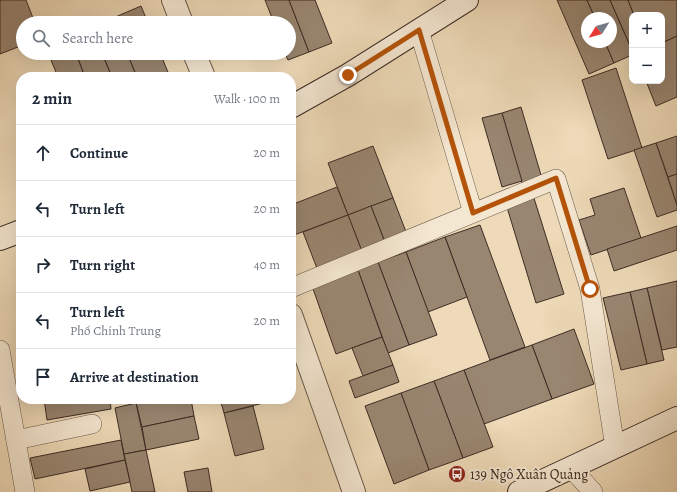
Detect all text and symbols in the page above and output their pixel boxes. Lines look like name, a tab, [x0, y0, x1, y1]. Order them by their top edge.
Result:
north arrow	[581, 12, 617, 48]
map controls	[629, 12, 665, 84]
button: +	[629, 12, 665, 48]
search box	[16, 16, 296, 60]
icon: search	[30, 27, 52, 49]
text: Search here	[62, 28, 133, 48]
button: −	[629, 48, 665, 84]
route end	[339, 66, 357, 84]
text: 2 min	[32, 87, 72, 110]
text: Walk · 100 m	[214, 90, 280, 107]
icon: ahead	[32, 142, 54, 164]
text: Continue	[70, 143, 128, 163]
text: 20 m	[254, 144, 280, 161]
icon: left	[32, 198, 54, 220]
text: Turn left	[70, 199, 125, 219]
text: 20 m	[254, 200, 280, 217]
icon: right	[32, 254, 54, 276]
text: Turn right	[70, 255, 135, 275]
text: 40 m	[254, 256, 280, 273]
route start	[581, 280, 599, 298]
text: Turn left	[70, 302, 125, 322]
icon: left	[32, 310, 54, 332]
text: 20 m	[254, 312, 280, 329]
text: Phố Chính Trung	[70, 322, 161, 339]
icon: arrive	[32, 366, 54, 388]
text: Arrive at destination	[70, 367, 199, 387]
bus stop icon: 139 Ngô Xuân Quảng	[447, 464, 467, 484]
place label: 139 Ngô Xuân Quảng	[470, 465, 588, 484]

